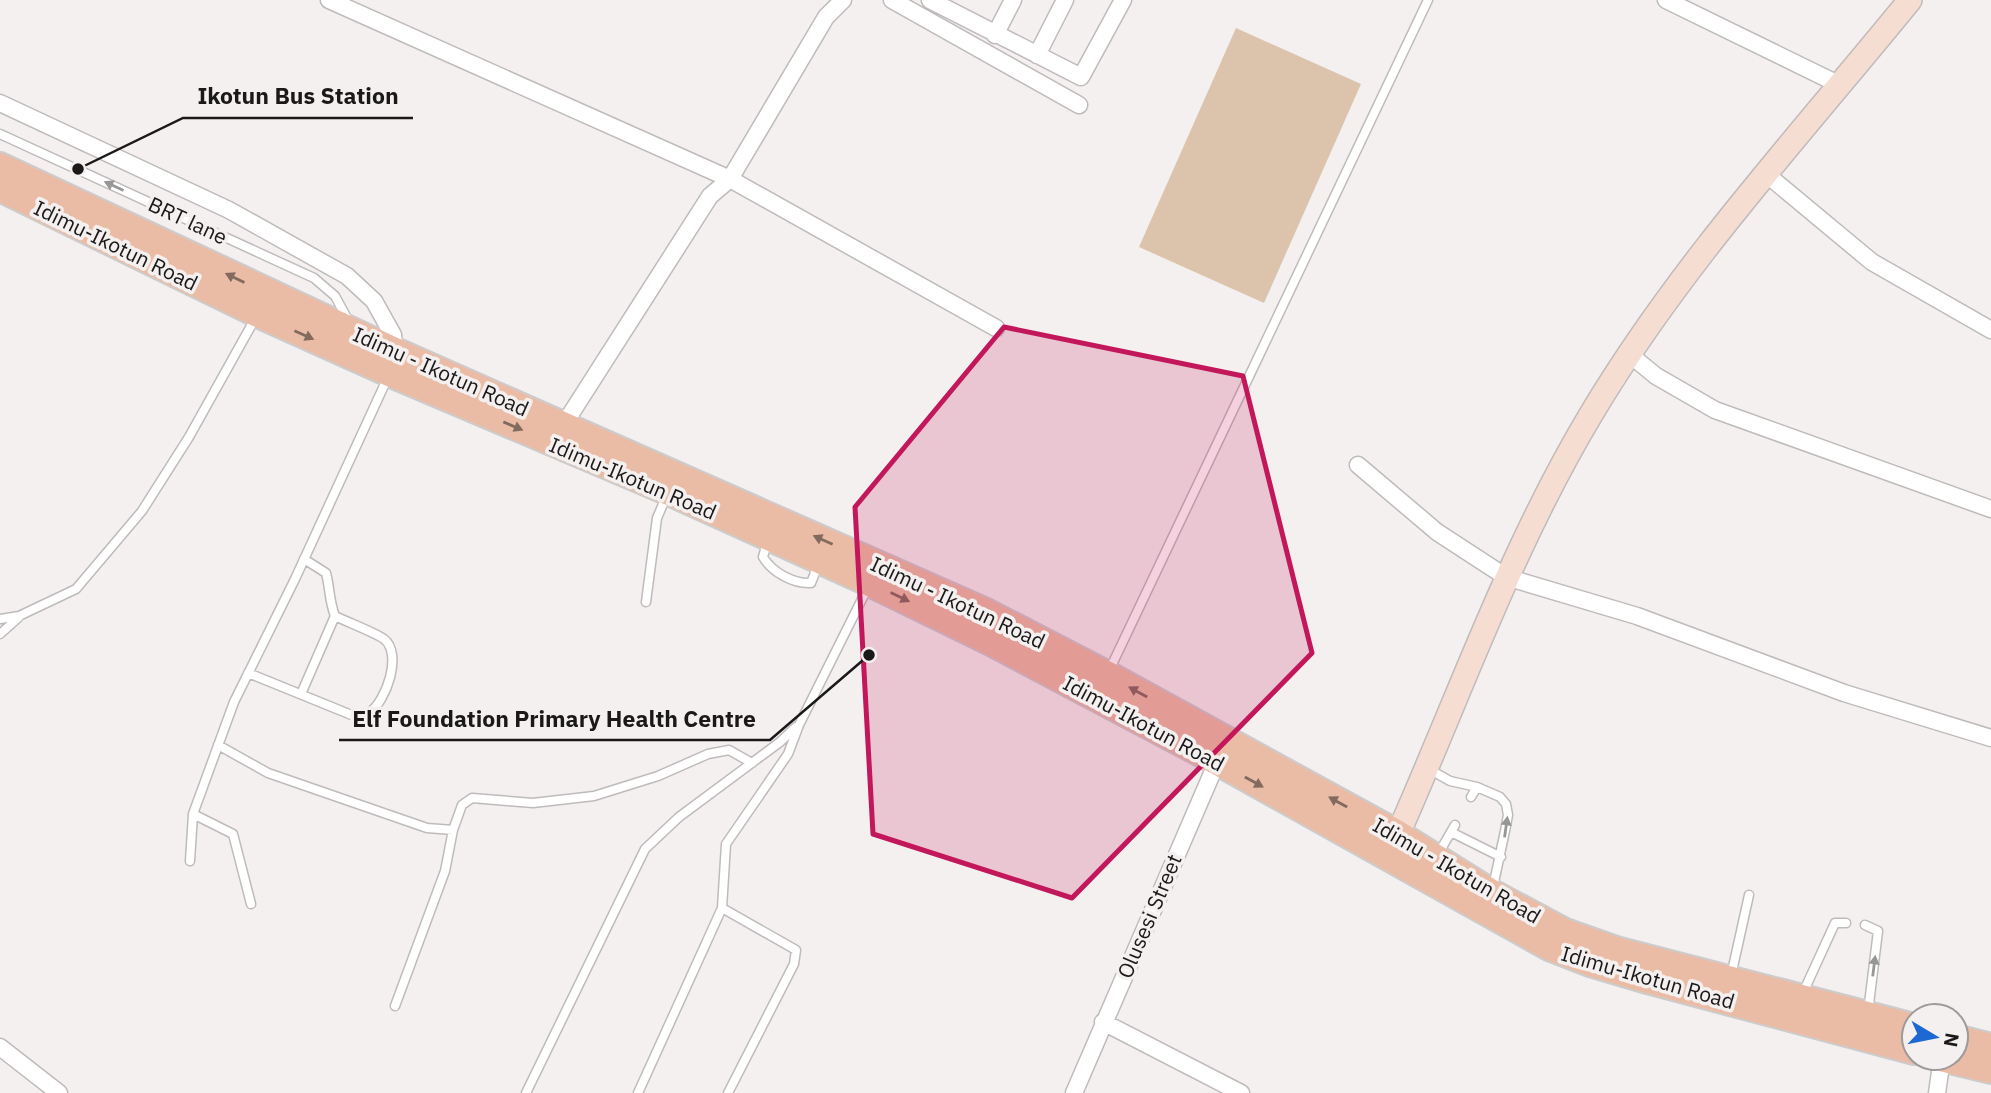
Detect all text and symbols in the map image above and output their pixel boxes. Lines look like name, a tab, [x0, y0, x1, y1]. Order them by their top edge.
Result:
callout: Ikotun Bus Station	[183, 74, 413, 118]
text: Ikotun Bus Station	[197, 80, 399, 110]
one-way arrow	[104, 180, 124, 192]
street label: BRT lane	[144, 190, 232, 250]
street label: Idimu-Ikotun Road	[29, 193, 203, 297]
one-way arrow	[225, 272, 245, 283]
street label: Idimu - Ikotun Road	[349, 320, 533, 422]
one-way arrow	[294, 329, 314, 341]
one-way arrow	[503, 420, 523, 432]
street label: Idimu-Ikotun Road	[545, 430, 721, 526]
one-way arrow	[813, 534, 834, 545]
street label: Idimu - Ikotun Road	[866, 549, 1050, 655]
one-way arrow	[890, 592, 910, 603]
street label: Idimu-Ikotun Road	[1058, 669, 1230, 777]
one-way arrow	[1129, 686, 1148, 698]
callout: Elf Foundation Primary Health Centre	[339, 696, 770, 740]
text: Elf Foundation Primary Health Centre	[352, 703, 756, 733]
one-way arrow	[1244, 776, 1264, 788]
one-way arrow	[1327, 796, 1347, 808]
street label: Idimu - Ikotun Road	[1368, 810, 1546, 930]
one-way arrow	[1500, 816, 1511, 838]
street label: Olusesi Street	[1110, 850, 1188, 982]
street label: Idimu-Ikotun Road	[1558, 939, 1738, 1015]
one-way arrow	[1868, 955, 1879, 977]
north arrow	[1900, 1002, 1970, 1072]
text: N	[1939, 1031, 1965, 1049]

